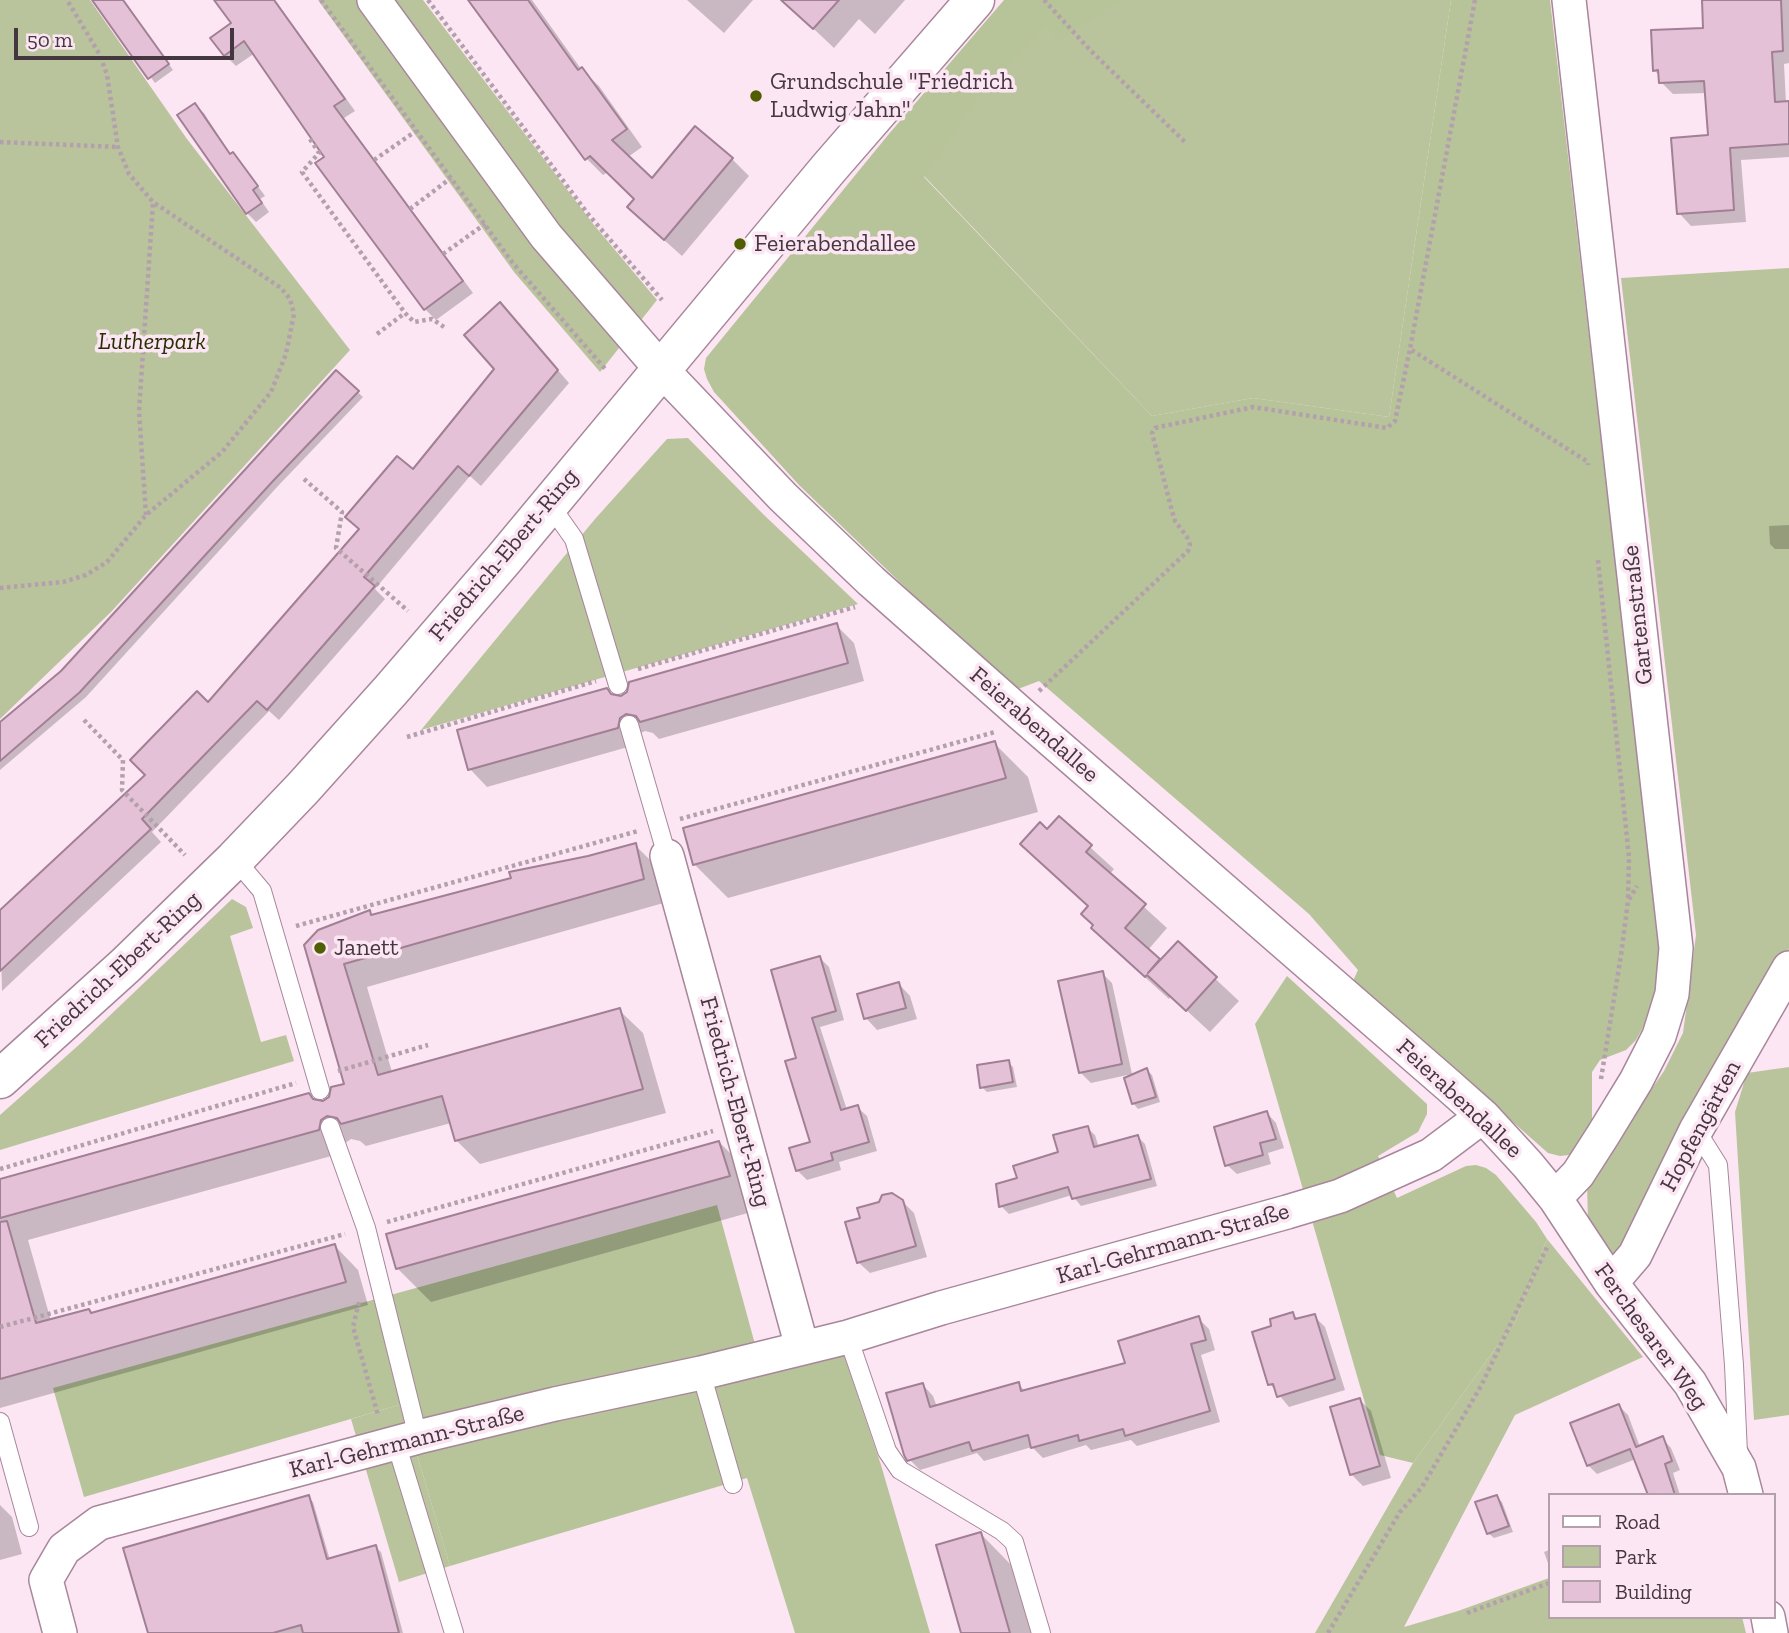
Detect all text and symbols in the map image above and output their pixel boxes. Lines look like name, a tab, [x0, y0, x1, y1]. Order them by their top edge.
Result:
scale bar	[18, 14, 238, 58]
text: 50 m	[27, 27, 73, 52]
place label: Grundschule "Friedrich Ludwig Jahn"	[770, 68, 1014, 124]
marker: Grundschule "Friedrich Ludwig Jahn"	[748, 88, 764, 104]
place label: Feierabendallee	[754, 230, 916, 258]
marker: Feierabendallee	[732, 236, 748, 252]
park label: Lutherpark	[98, 328, 206, 356]
street label: Friedrich-Ebert-Ring	[423, 463, 585, 647]
street label: Gartenstraße	[1616, 544, 1660, 686]
street label: Feierabendallee	[963, 661, 1105, 789]
street label: Friedrich-Ebert-Ring	[29, 886, 207, 1054]
place label: Janett	[334, 934, 399, 962]
marker: Janett	[312, 940, 328, 956]
street label: Friedrich-Ebert-Ring	[693, 994, 777, 1210]
street label: Feierabendallee	[1390, 1033, 1528, 1165]
street label: Hopfengärten	[1654, 1056, 1748, 1196]
street label: Karl-Gehrmann-Straße	[1053, 1197, 1293, 1291]
street label: Ferchesarer Weg	[1588, 1258, 1714, 1416]
street label: Karl-Gehrmann-Straße	[287, 1399, 527, 1485]
legend	[1548, 1493, 1775, 1619]
text: Road	[1615, 1509, 1660, 1534]
text: Park	[1615, 1544, 1657, 1569]
text: Building	[1615, 1579, 1692, 1604]

